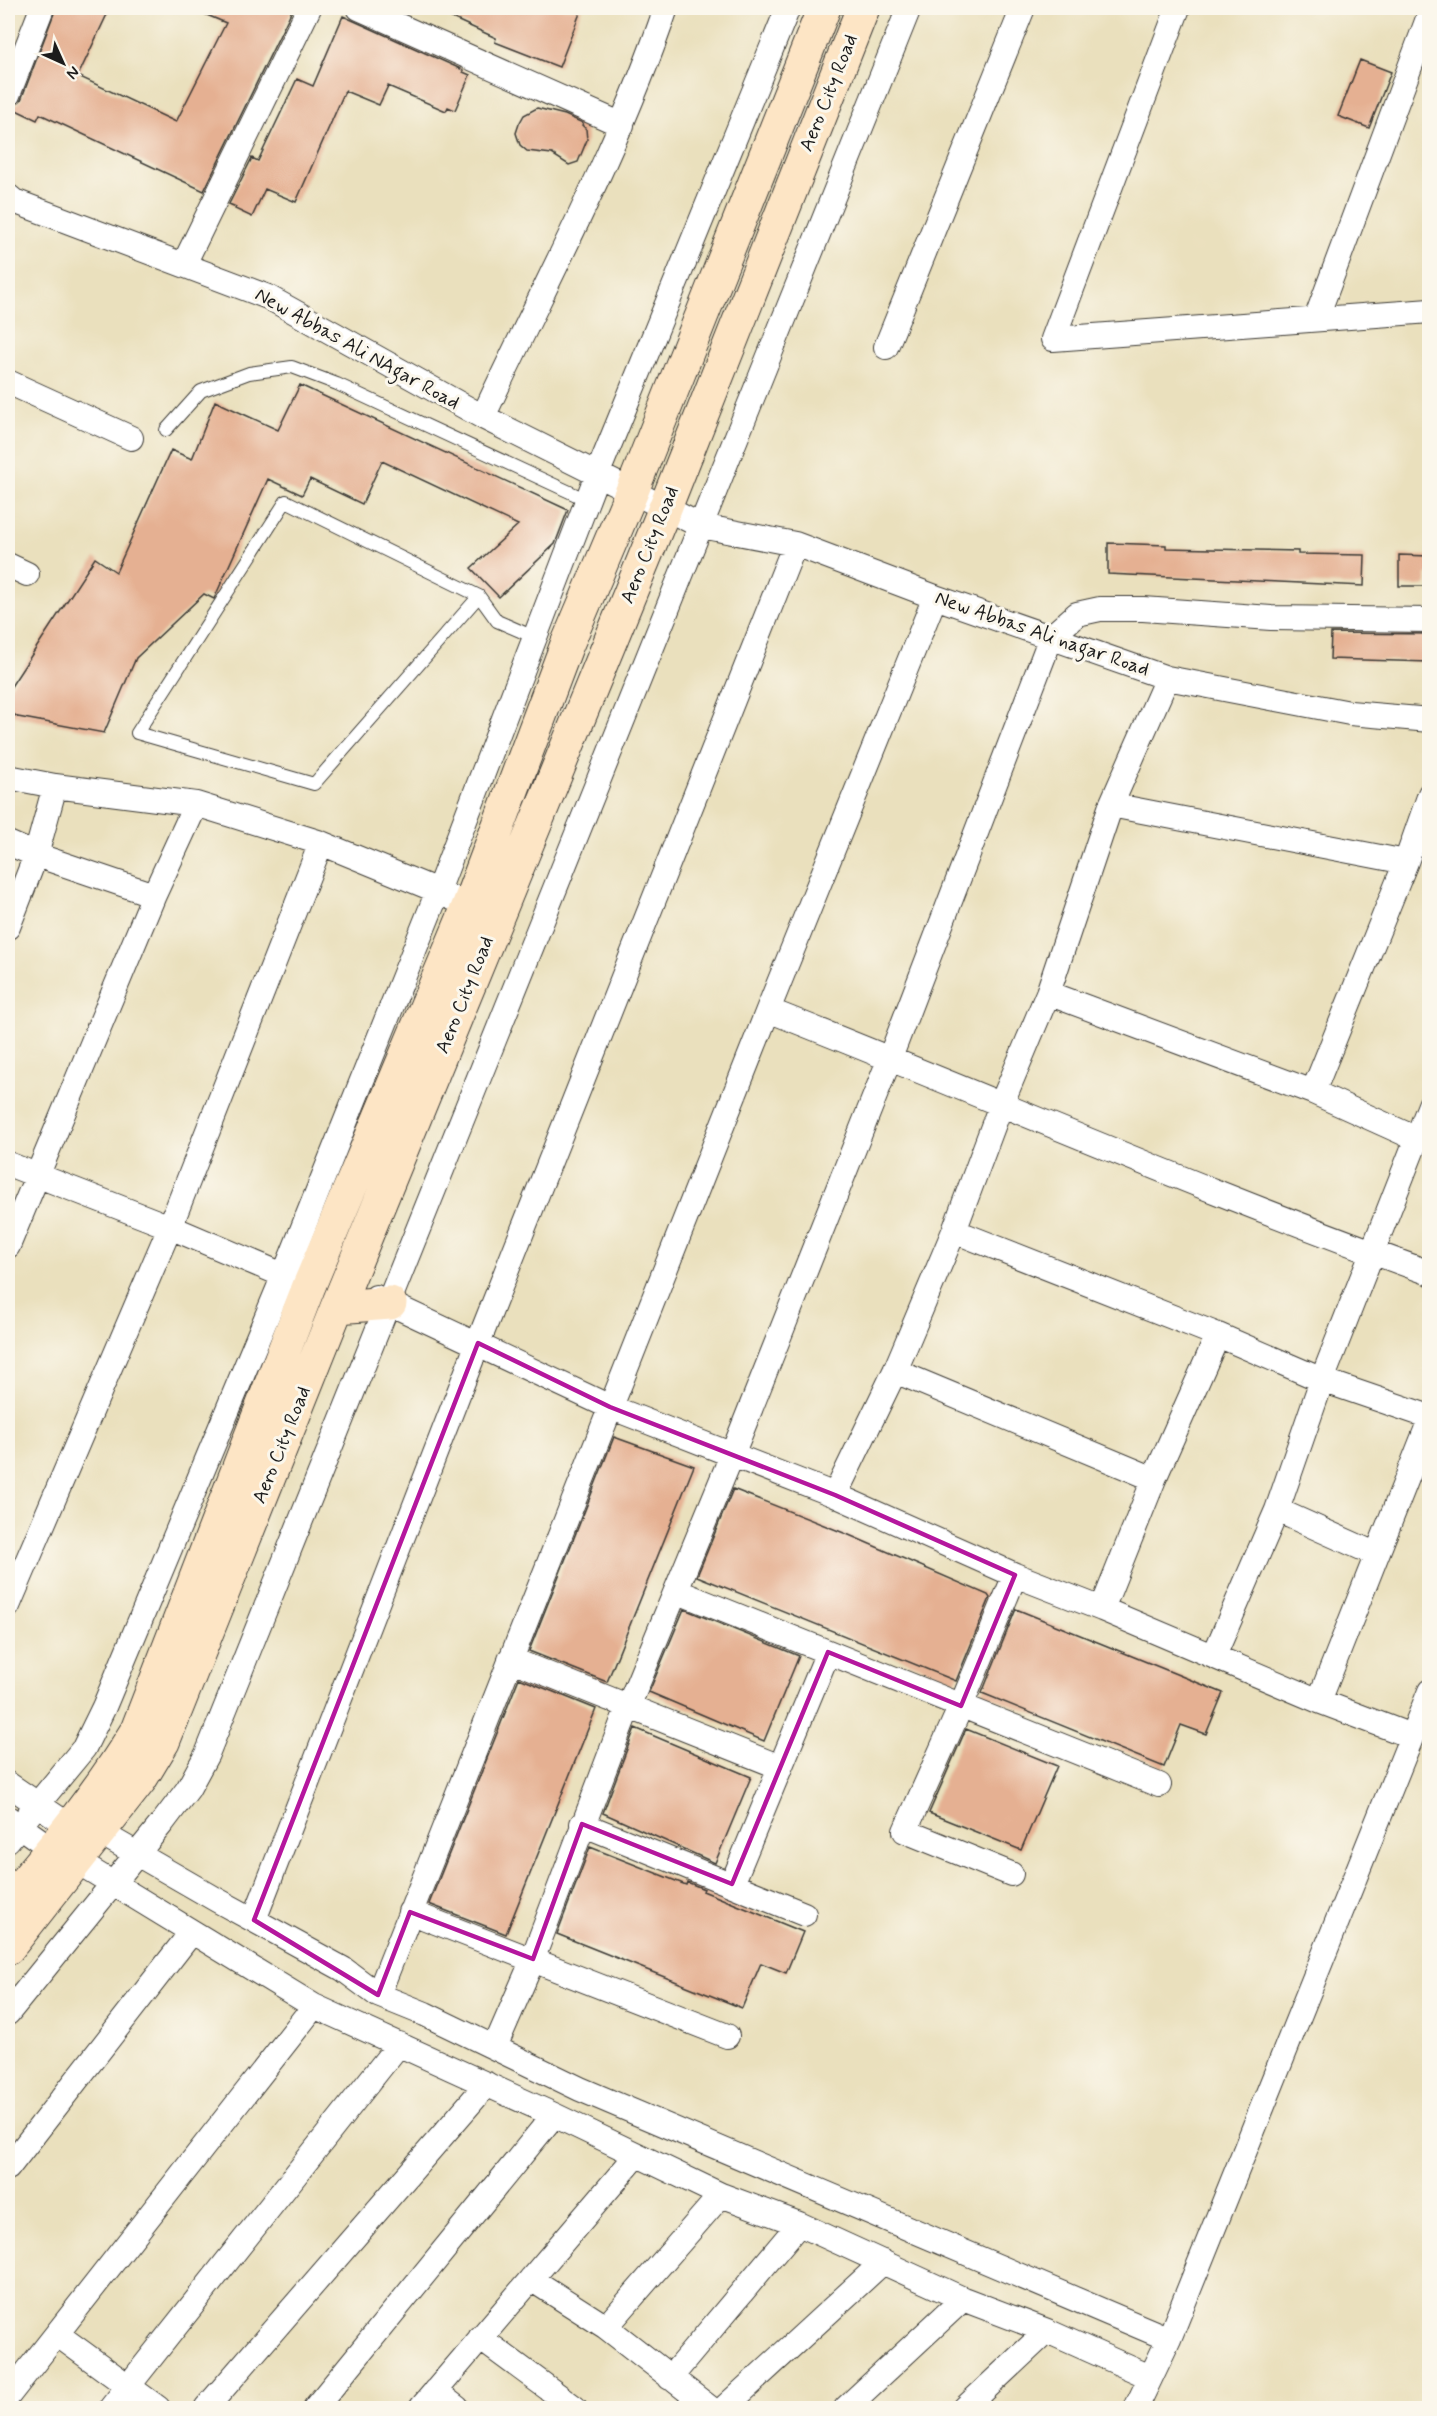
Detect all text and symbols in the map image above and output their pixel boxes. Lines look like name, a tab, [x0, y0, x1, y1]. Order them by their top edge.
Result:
street label: Aero City Road	[793, 30, 865, 156]
north arrow	[33, 33, 93, 93]
text: N	[61, 61, 84, 84]
street label: New Abbas Ali NAgar Road	[249, 281, 464, 418]
street label: Aero City Road	[614, 482, 686, 608]
street label: New Abbas Ali nagar Road	[931, 585, 1153, 685]
street label: Aero City Road	[429, 932, 501, 1058]
street label: Aero City Road	[246, 1382, 318, 1508]

